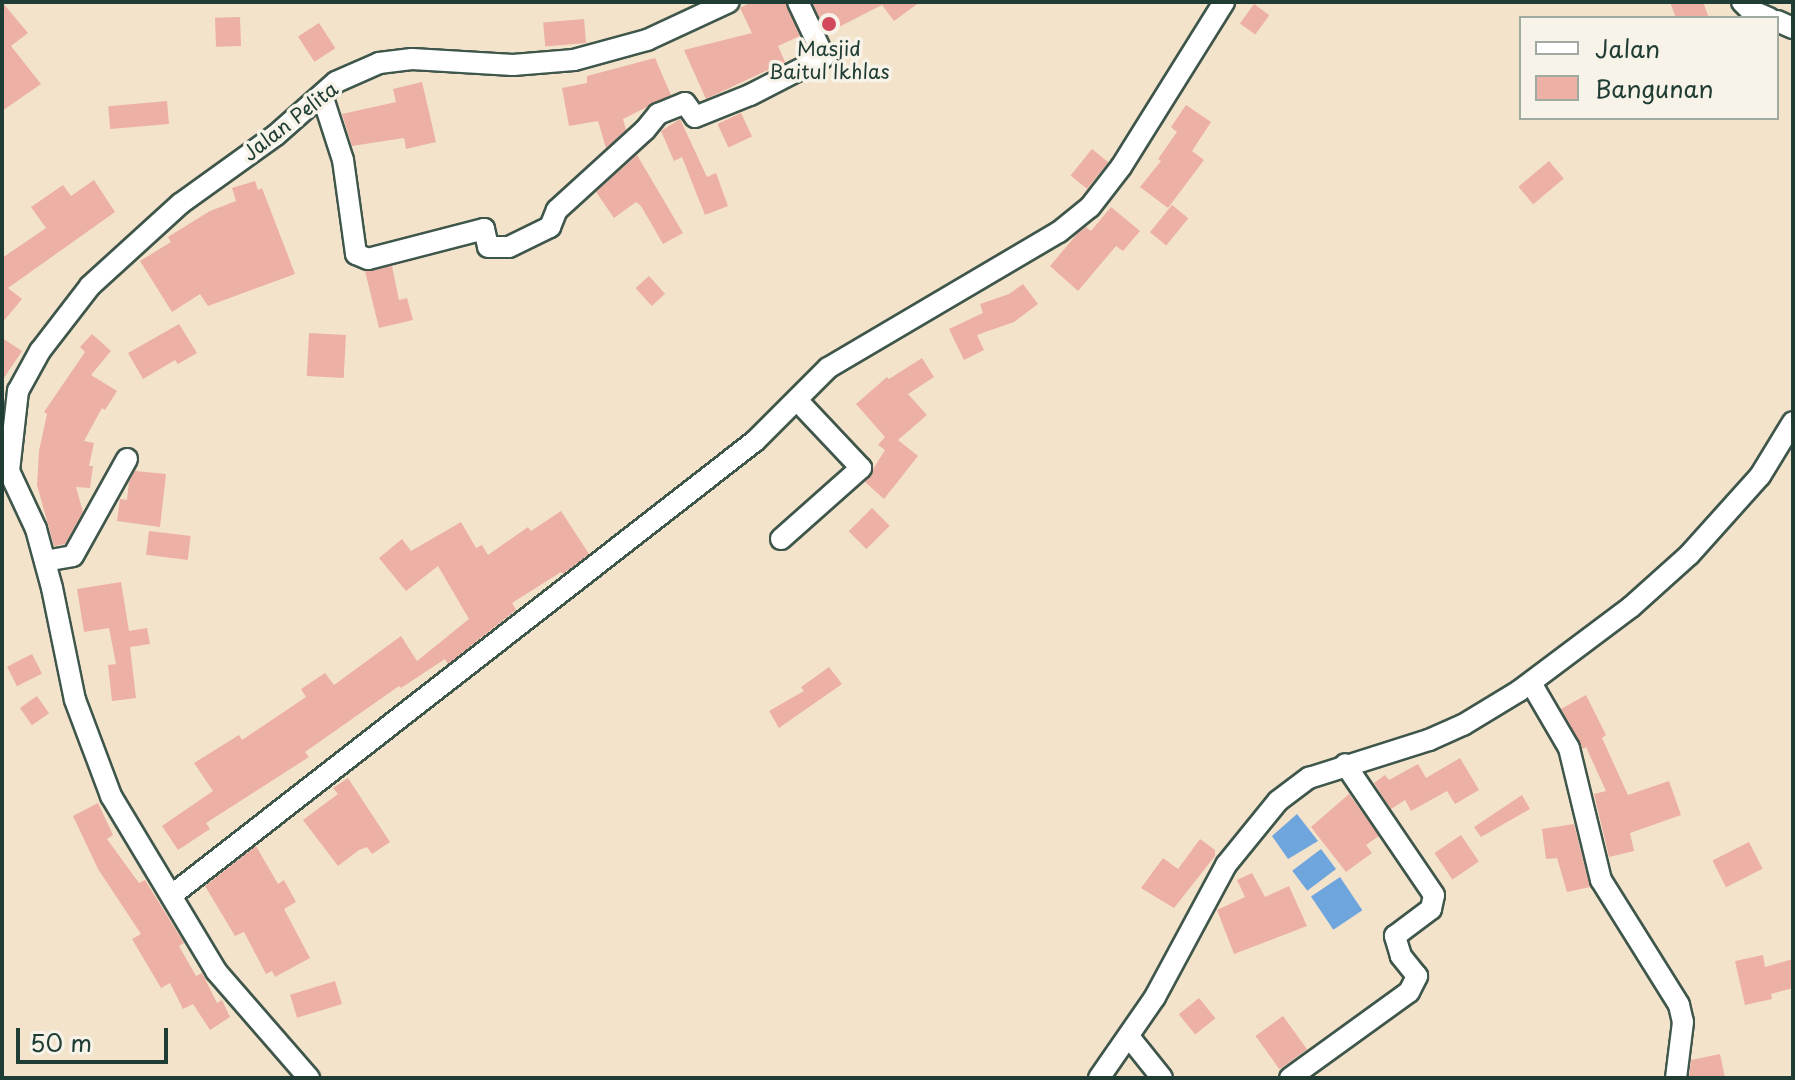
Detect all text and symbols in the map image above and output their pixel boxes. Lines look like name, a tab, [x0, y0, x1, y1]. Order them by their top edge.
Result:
marker: Masjid Baitul Ikhlas	[820, 15, 838, 33]
legend	[1519, 16, 1779, 120]
text: Jalan	[1595, 30, 1660, 66]
place label: Masjid Baitul Ikhlas	[769, 36, 889, 83]
text: Bangunan	[1595, 70, 1714, 106]
street label: Jalan Pelita	[238, 76, 342, 166]
scale bar	[20, 1012, 172, 1062]
text: 50 m	[30, 1024, 92, 1060]

